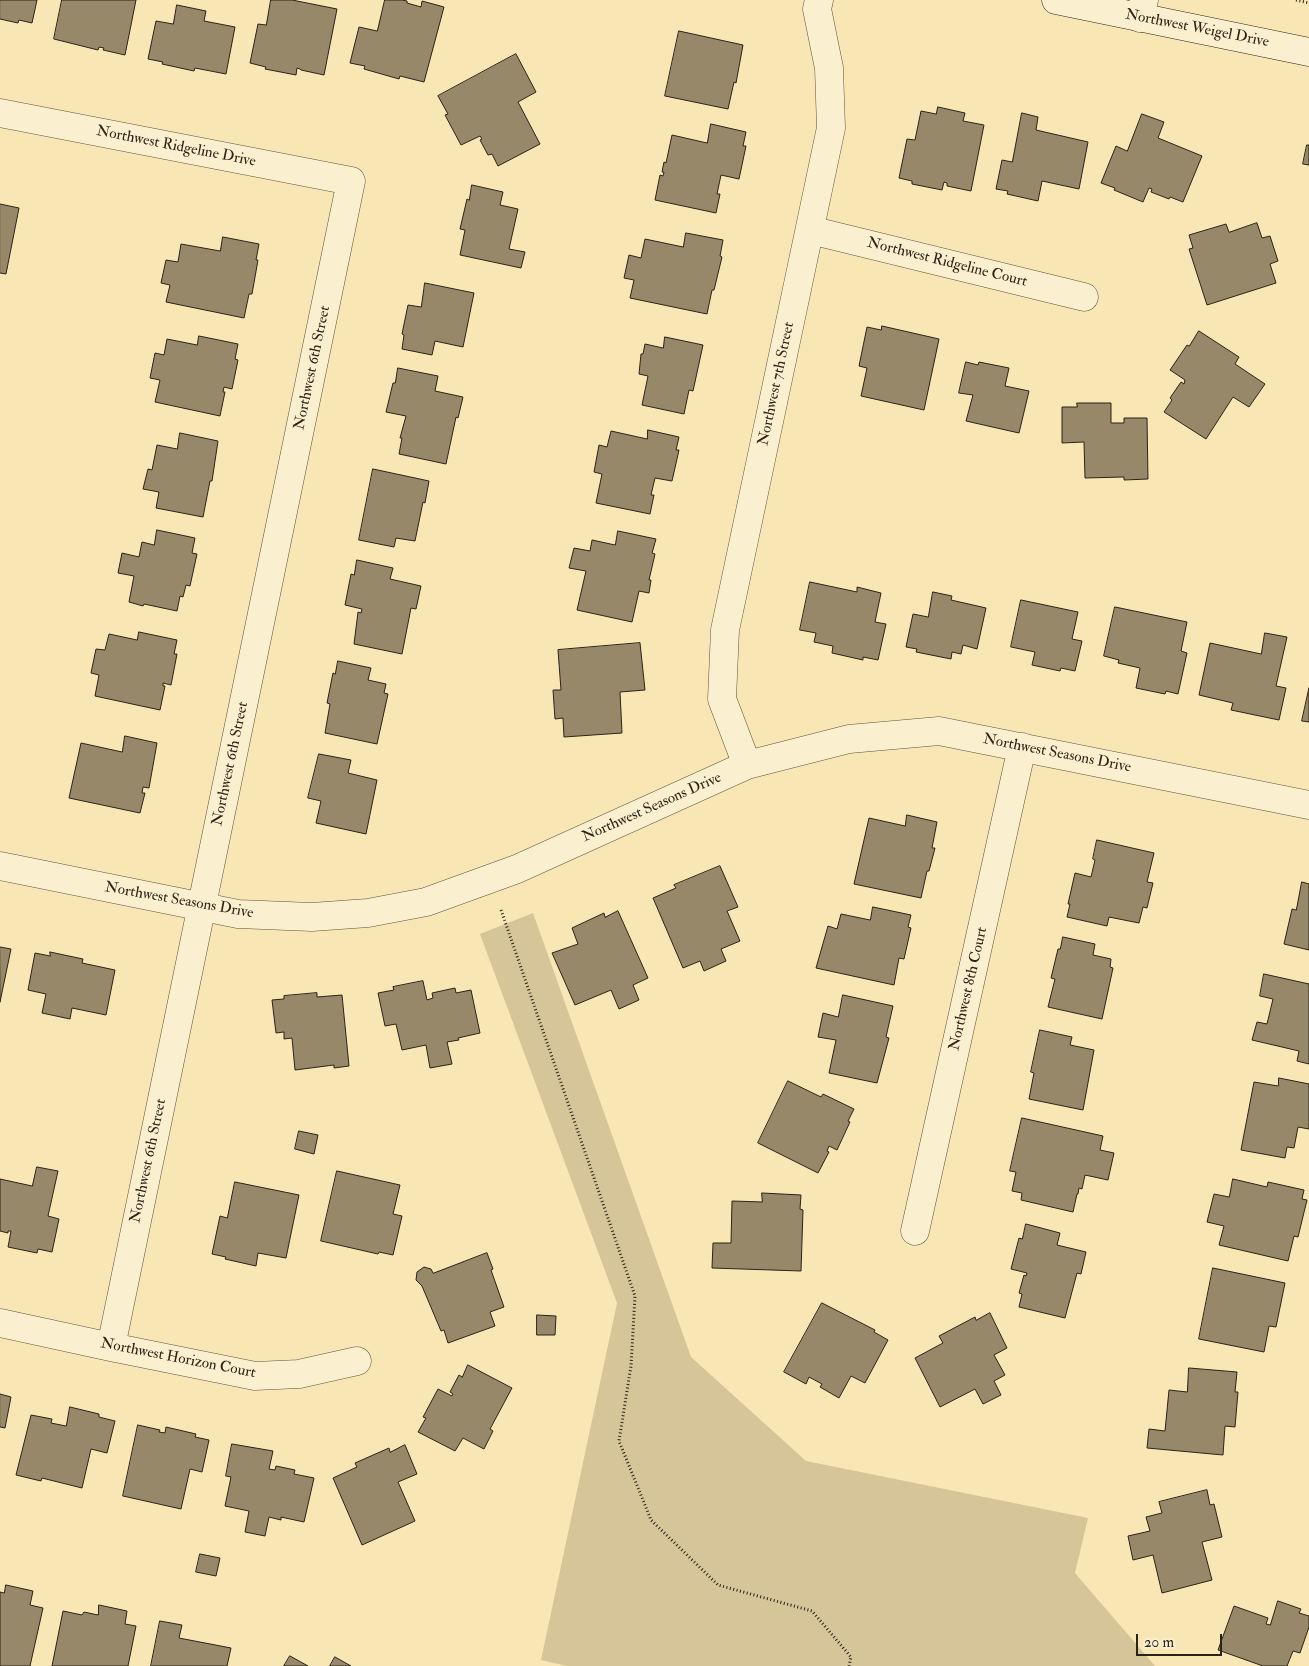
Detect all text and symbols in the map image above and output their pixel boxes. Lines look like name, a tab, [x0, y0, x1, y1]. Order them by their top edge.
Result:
street label: Northwest Weigel Drive	[1124, 6, 1270, 52]
street label: Northwest Ridgeline Drive	[95, 123, 257, 171]
street label: Northwest Ridgeline Court	[865, 234, 1029, 292]
street label: Northwest 6th Street	[291, 304, 335, 432]
street label: Northwest 7th Street	[755, 321, 799, 447]
street label: Northwest 6th Street	[209, 700, 253, 828]
street label: Northwest Seasons Drive	[981, 731, 1133, 777]
street label: Northwest Seasons Drive	[580, 769, 724, 847]
street label: Northwest Seasons Drive	[103, 879, 255, 923]
street label: Northwest 8th Court	[946, 925, 992, 1053]
street label: Northwest 6th Street	[127, 1097, 171, 1225]
street label: Northwest Horizon Court	[99, 1335, 257, 1383]
scale bar	[1139, 1624, 1225, 1656]
text: 20 m	[1144, 1633, 1174, 1652]

